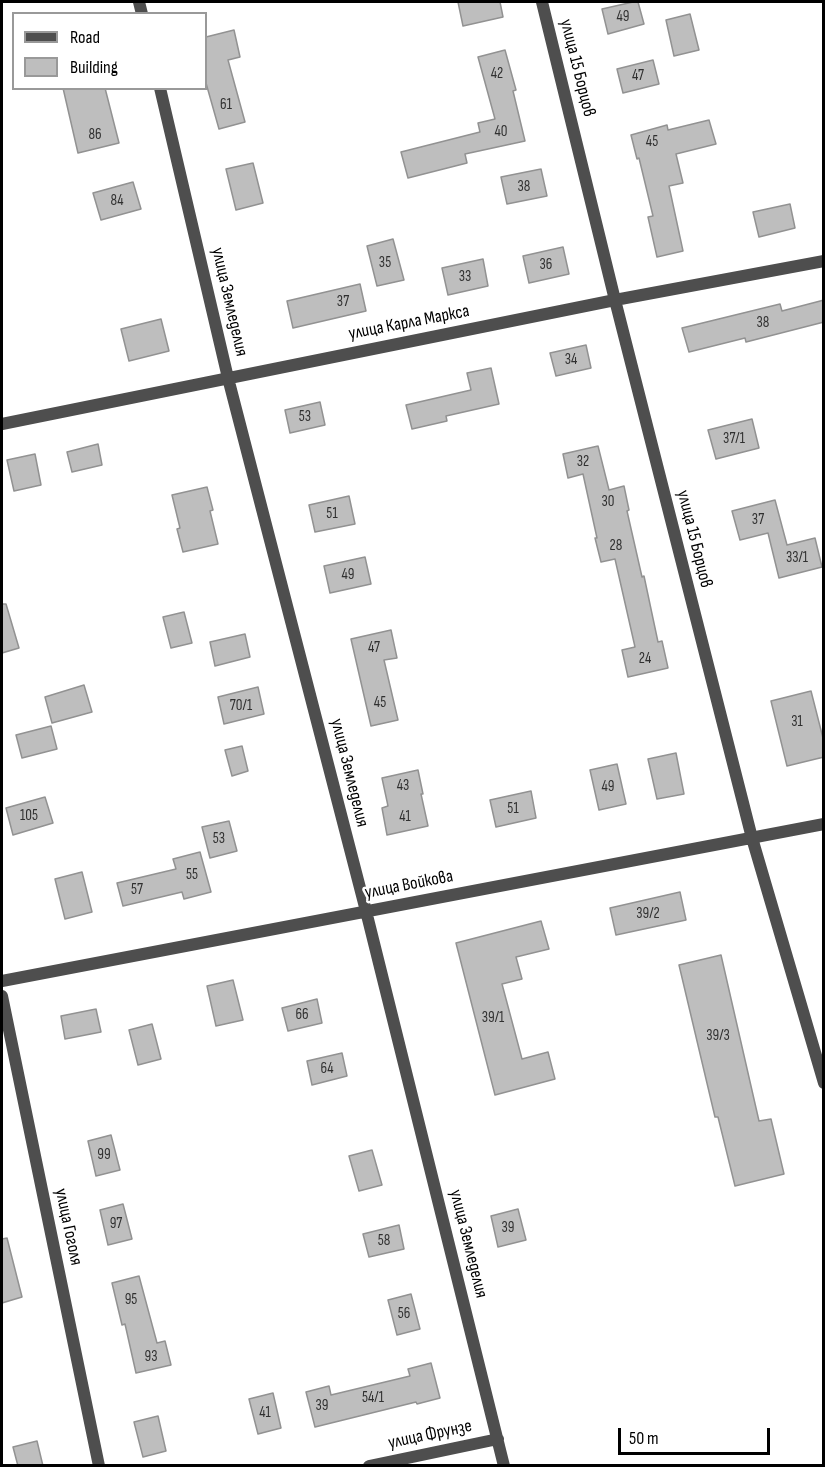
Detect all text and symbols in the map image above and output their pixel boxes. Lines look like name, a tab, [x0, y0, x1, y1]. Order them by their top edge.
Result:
house number: 49	[617, 8, 629, 26]
legend	[12, 12, 207, 90]
street label: улица 15 Борцов	[554, 17, 600, 119]
text: Road	[70, 27, 100, 48]
text: Building	[70, 57, 118, 78]
house number: 42	[491, 65, 503, 83]
house number: 47	[632, 67, 644, 85]
house number: 61	[220, 96, 232, 114]
house number: 40	[495, 123, 507, 141]
house number: 86	[88, 126, 102, 144]
house number: 45	[646, 133, 658, 151]
house number: 38	[518, 178, 530, 196]
house number: 84	[110, 192, 124, 210]
street label: улица Земледелия	[206, 245, 252, 359]
house number: 35	[379, 254, 391, 272]
house number: 36	[540, 256, 552, 274]
house number: 33	[459, 268, 471, 286]
house number: 37	[337, 293, 349, 311]
street label: улица Карла Маркса	[347, 301, 471, 345]
house number: 38	[757, 314, 769, 332]
house number: 34	[565, 351, 577, 369]
house number: 53	[299, 408, 311, 426]
house number: 37/1	[723, 430, 745, 448]
house number: 32	[577, 453, 589, 471]
street label: улица 15 Борцов	[671, 488, 717, 590]
house number: 30	[602, 493, 614, 511]
house number: 51	[326, 505, 338, 523]
house number: 37	[752, 511, 764, 529]
house number: 28	[610, 537, 622, 555]
house number: 33/1	[786, 549, 808, 567]
house number: 49	[342, 566, 354, 584]
house number: 47	[368, 639, 380, 657]
house number: 24	[639, 650, 651, 668]
house number: 45	[374, 694, 386, 712]
house number: 70/1	[230, 697, 252, 715]
house number: 31	[791, 713, 803, 731]
street label: улица Земледелия	[325, 717, 373, 829]
house number: 43	[397, 777, 409, 795]
house number: 49	[602, 778, 614, 796]
house number: 51	[507, 800, 519, 818]
house number: 105	[20, 807, 38, 825]
house number: 41	[399, 808, 411, 826]
house number: 53	[213, 830, 225, 848]
house number: 55	[186, 866, 198, 884]
street label: улица Войкова	[363, 866, 455, 904]
house number: 57	[131, 881, 143, 899]
house number: 39/2	[636, 905, 660, 923]
house number: 66	[295, 1006, 309, 1024]
house number: 39/1	[482, 1009, 504, 1027]
house number: 39/3	[706, 1027, 730, 1045]
house number: 64	[320, 1060, 334, 1078]
house number: 99	[97, 1146, 111, 1164]
street label: улица Гоголя	[49, 1186, 87, 1268]
street label: улица Земледелия	[444, 1188, 492, 1300]
house number: 97	[110, 1215, 122, 1233]
house number: 39	[502, 1219, 514, 1237]
house number: 58	[378, 1232, 390, 1250]
house number: 95	[125, 1291, 137, 1309]
house number: 56	[398, 1305, 410, 1323]
house number: 93	[145, 1348, 157, 1366]
house number: 54/1	[362, 1389, 384, 1407]
house number: 39	[316, 1397, 328, 1415]
house number: 41	[259, 1404, 271, 1422]
street label: улица Фрунзе	[386, 1416, 474, 1454]
scale bar	[621, 1416, 772, 1454]
text: 50 m	[629, 1428, 659, 1449]

